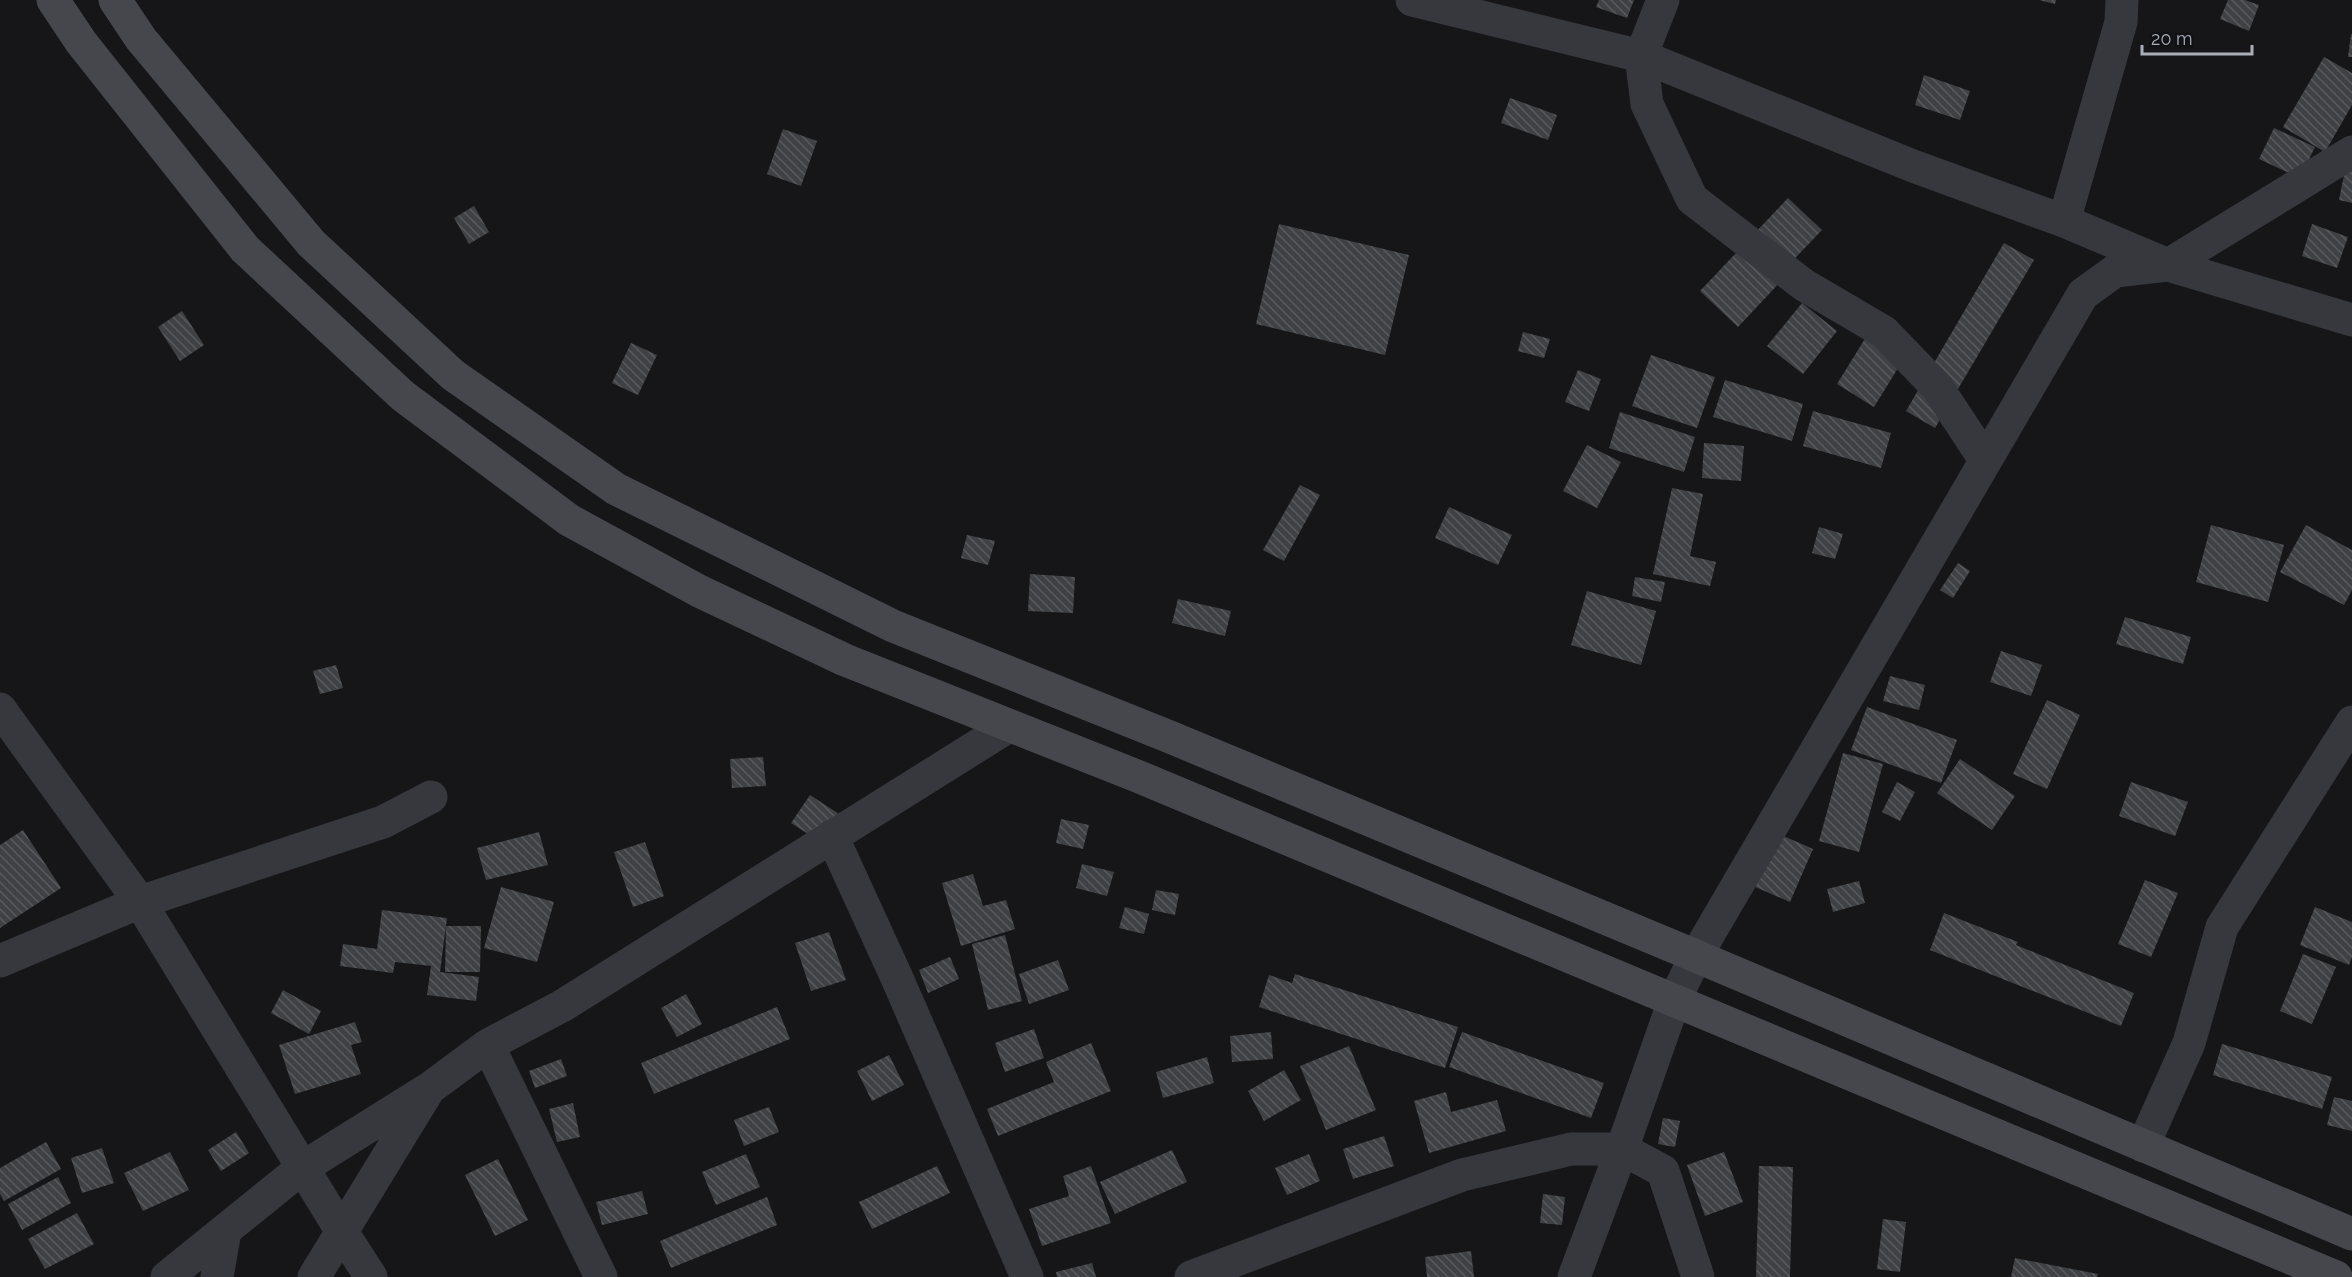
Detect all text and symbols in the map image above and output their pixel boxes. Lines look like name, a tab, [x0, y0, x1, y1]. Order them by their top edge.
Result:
scale bar	[2142, 18, 2252, 56]
text: 20 m	[2151, 28, 2193, 49]

